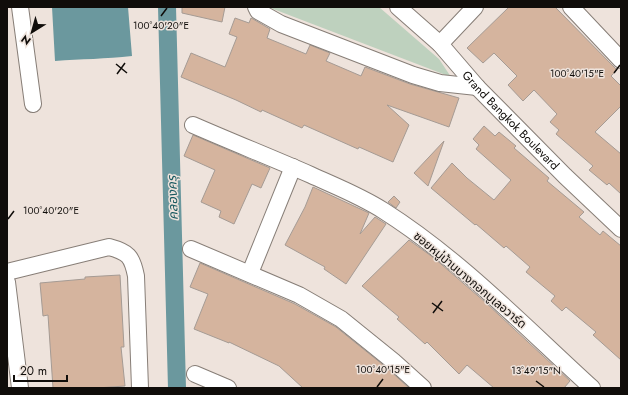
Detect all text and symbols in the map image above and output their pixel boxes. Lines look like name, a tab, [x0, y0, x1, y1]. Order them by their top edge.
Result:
north arrow	[12, 12, 52, 52]
text: 100°40'20"E	[133, 18, 189, 33]
text: N	[18, 31, 34, 49]
text: 100°40'15"E	[550, 66, 604, 81]
street label: Grand Bangkok Boulevard	[458, 67, 563, 174]
water label: คลองครุ	[162, 174, 183, 220]
text: 100°40'20"E	[23, 203, 79, 218]
street label: ซอยหมู่บ้านบางกอกบูเลอวาร์ด	[409, 227, 531, 333]
scale bar	[14, 357, 67, 383]
text: 20 m	[20, 362, 47, 380]
text: 100°40'15"E	[356, 362, 410, 377]
text: 13°49'15"N	[511, 363, 561, 378]

